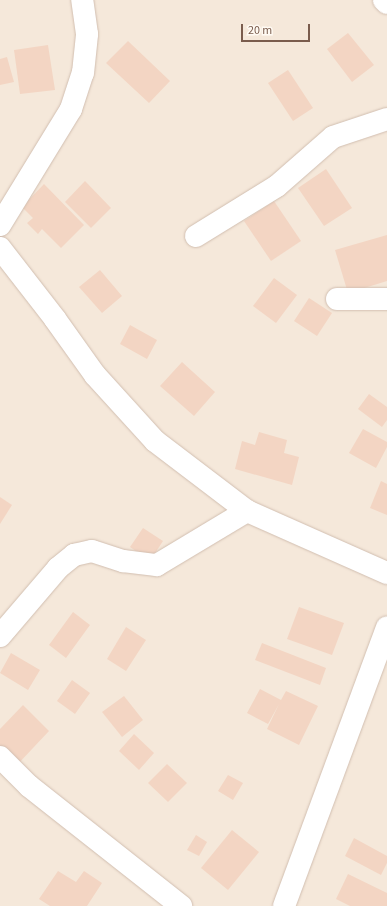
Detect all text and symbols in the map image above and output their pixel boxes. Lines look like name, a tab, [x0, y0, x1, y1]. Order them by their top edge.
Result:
scale bar	[243, 16, 312, 42]
text: 20 m	[248, 22, 272, 39]

